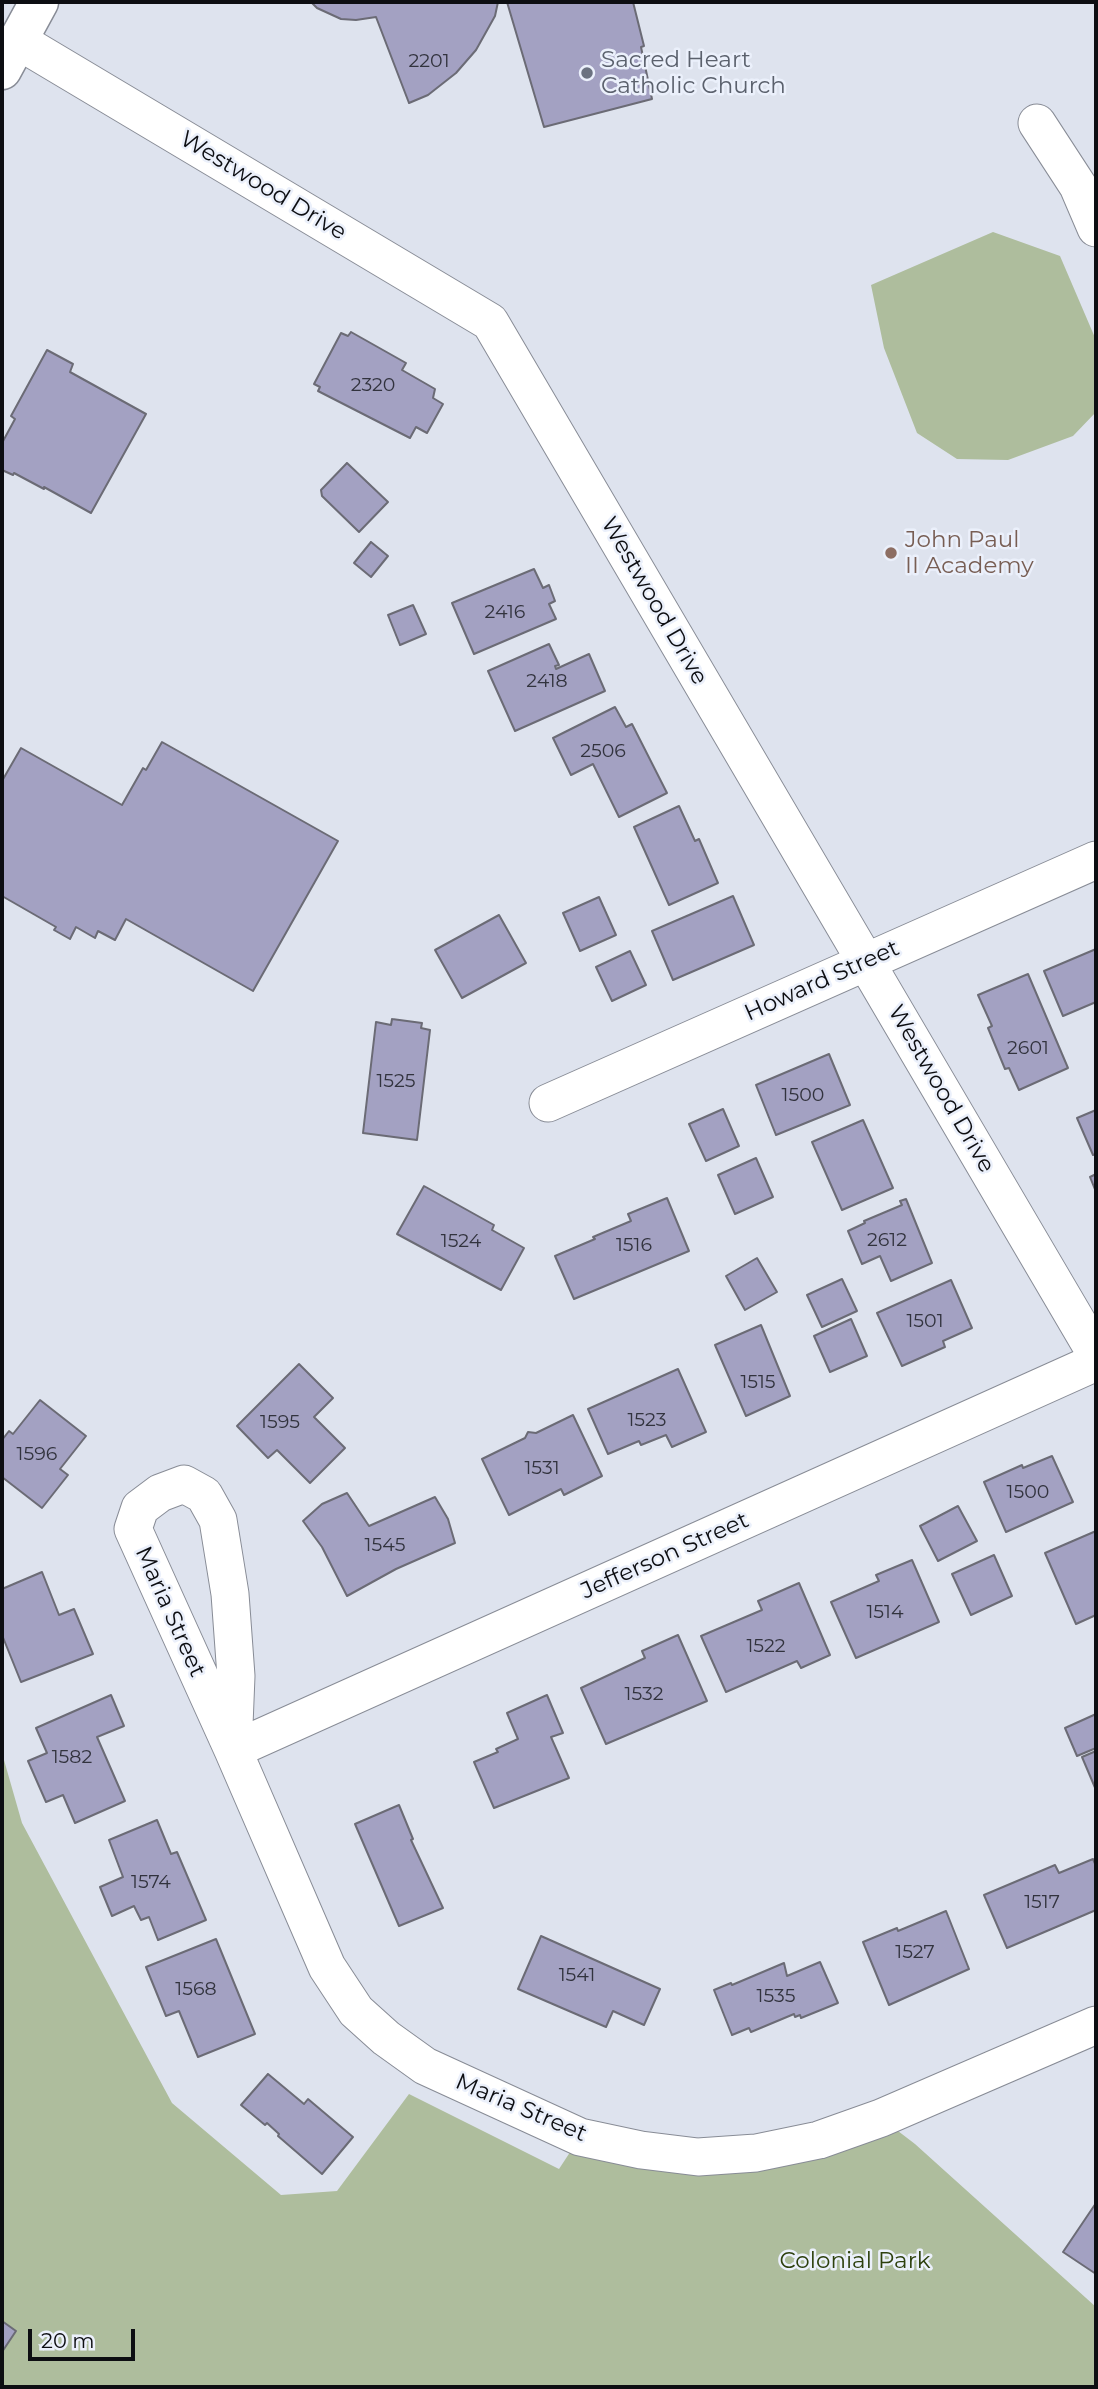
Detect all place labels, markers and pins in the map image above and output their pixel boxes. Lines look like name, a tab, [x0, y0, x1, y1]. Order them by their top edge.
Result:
place label: Sacred Heart Catholic Church	[601, 46, 786, 100]
marker: Sacred Heart Catholic Church	[579, 65, 595, 81]
place label: John Paul II Academy	[905, 526, 1034, 580]
marker: John Paul II Academy	[883, 545, 899, 561]

